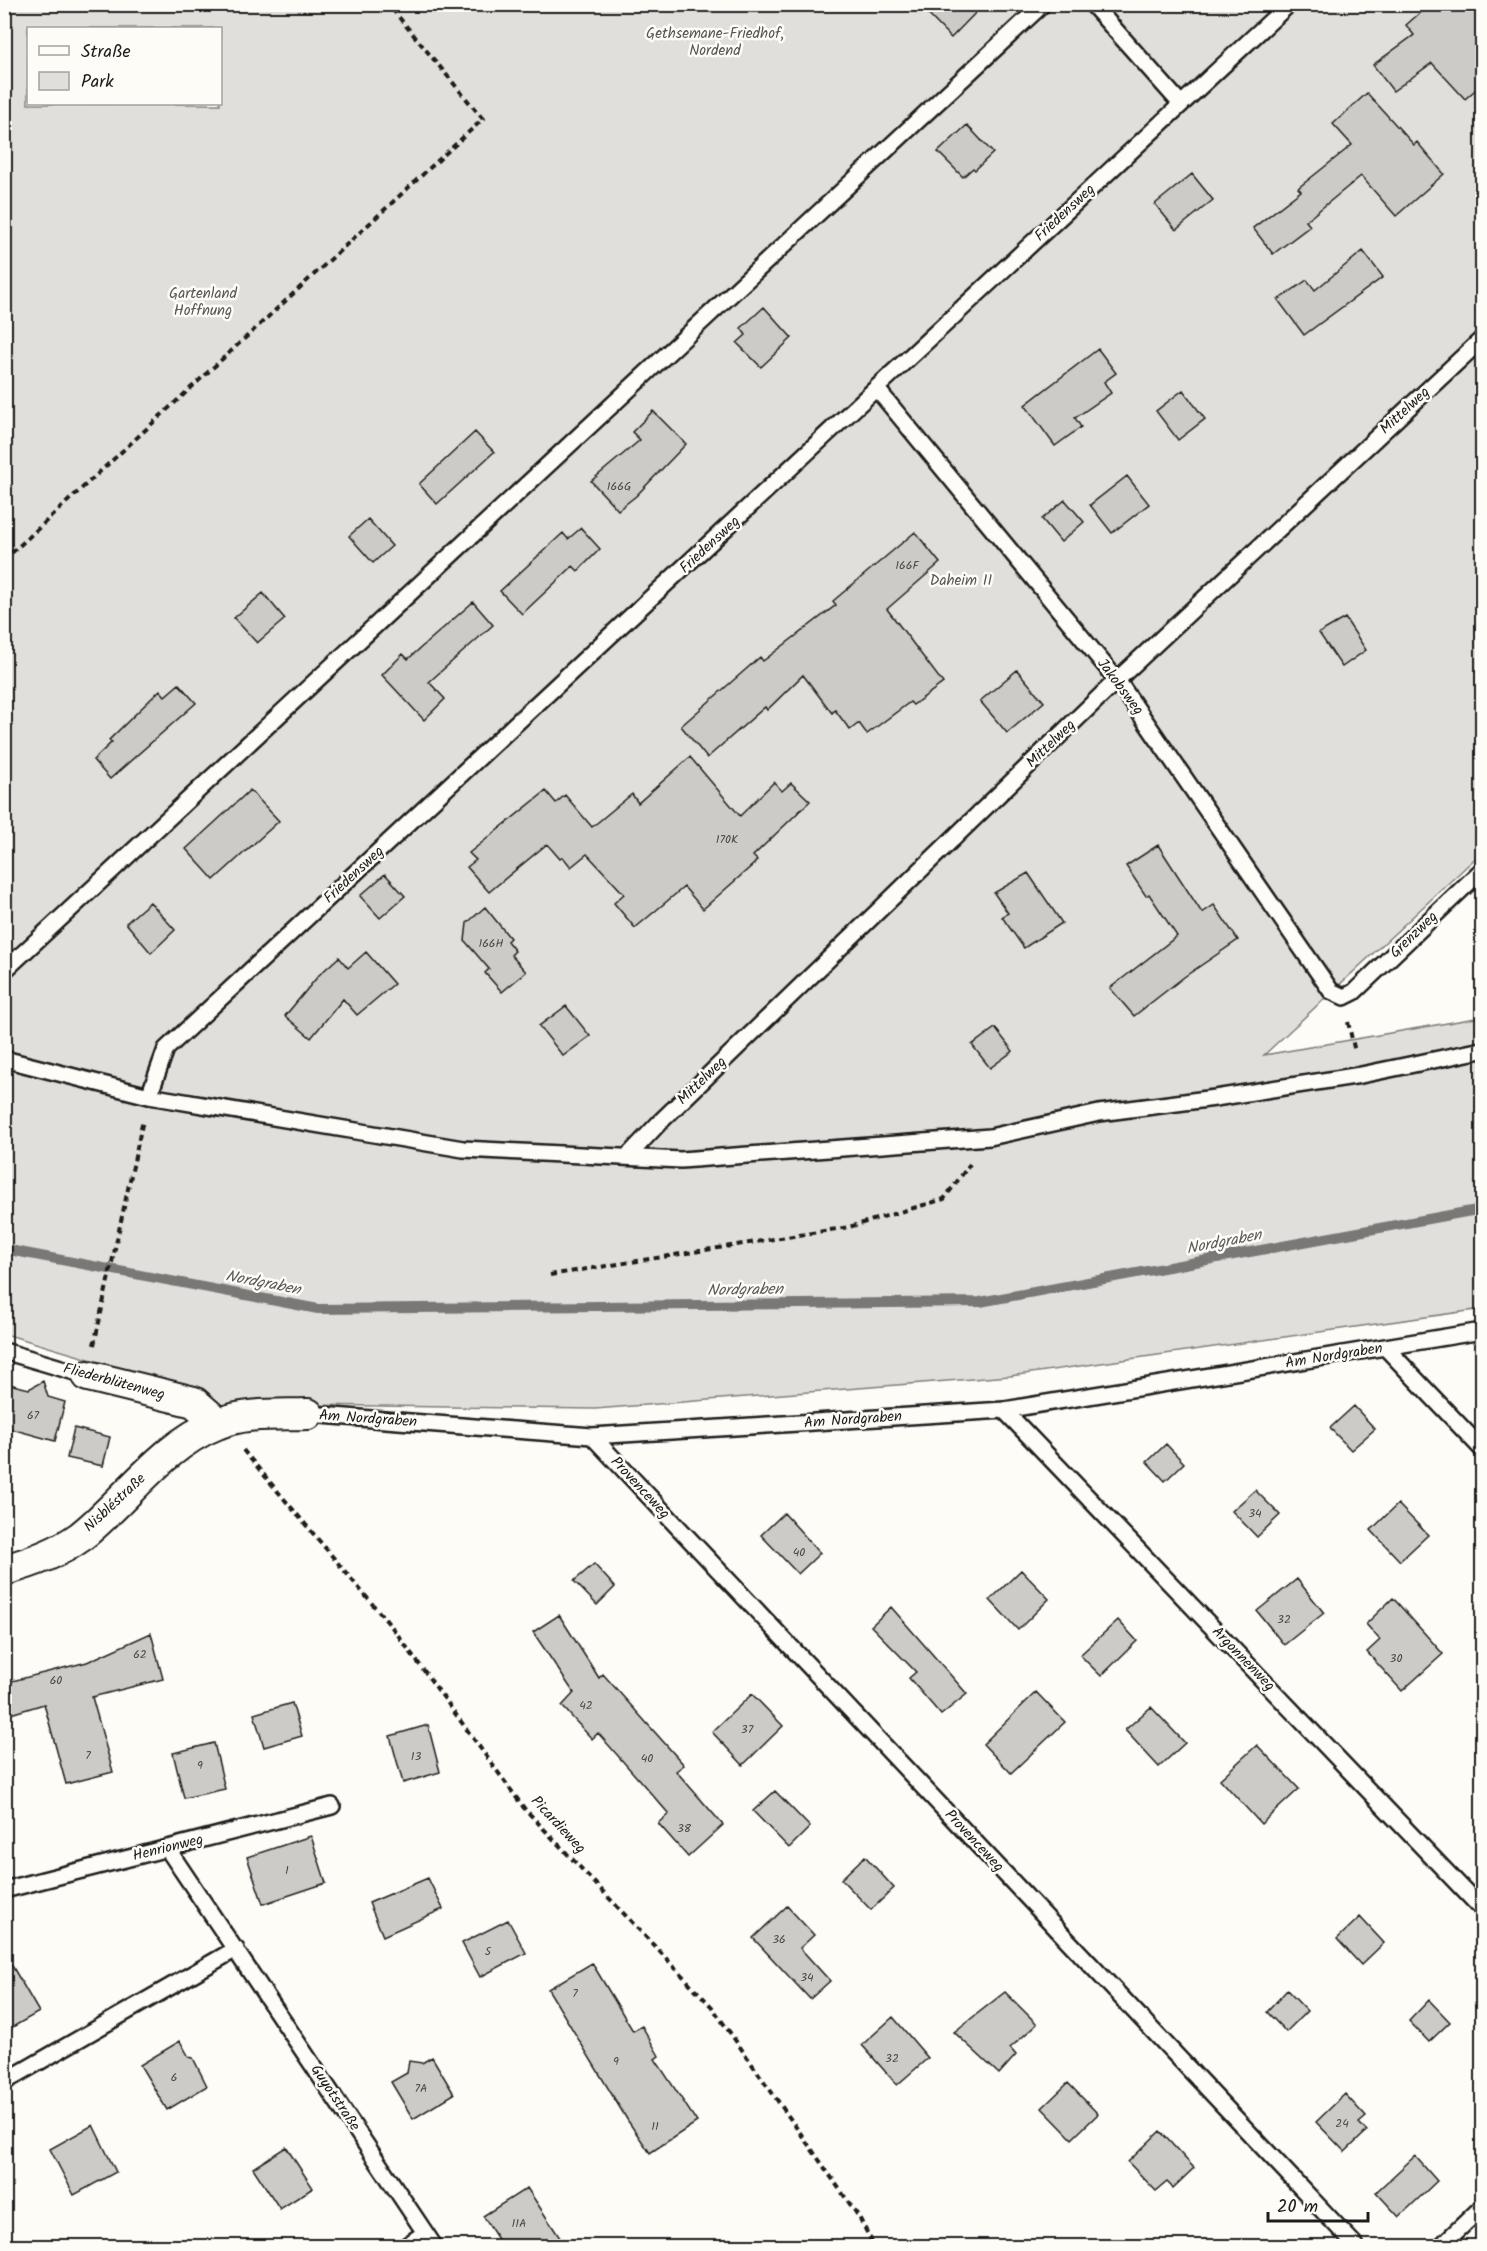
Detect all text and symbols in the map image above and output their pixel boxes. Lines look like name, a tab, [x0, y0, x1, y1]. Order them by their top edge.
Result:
park label: Gethsemane-Friedhof, Nordend	[646, 22, 784, 63]
legend	[27, 27, 222, 105]
text: Straße	[81, 38, 131, 67]
text: Park	[81, 68, 114, 97]
street label: Friedensweg	[1029, 178, 1101, 248]
park label: Gartenland Hoffnung	[169, 282, 237, 323]
street label: Mittelweg	[1374, 381, 1436, 441]
house number: 166G	[607, 477, 631, 496]
street label: Friedensweg	[674, 510, 746, 580]
house number: 166F	[895, 556, 920, 575]
park label: Daheim II	[930, 569, 993, 593]
street label: Jakobsweg	[1091, 653, 1149, 721]
street label: Mittelweg	[1021, 714, 1081, 774]
house number: 170K	[716, 830, 739, 849]
street label: Friedensweg	[318, 840, 390, 910]
street label: Grenzweg	[1384, 906, 1444, 964]
house number: 166H	[478, 934, 504, 953]
street label: Mittelweg	[672, 1051, 732, 1111]
water label: Nordgraben	[1184, 1222, 1265, 1262]
water label: Nordgraben	[223, 1263, 304, 1303]
water label: Nordgraben	[707, 1277, 785, 1303]
street label: Am Nordgraben	[1284, 1336, 1384, 1376]
street label: Fliederblütenweg	[61, 1357, 167, 1407]
street label: Am Nordgraben	[318, 1404, 418, 1434]
street label: Am Nordgraben	[803, 1405, 903, 1435]
house number: 67	[27, 1406, 40, 1425]
street label: Provenceweg	[604, 1451, 676, 1525]
street label: Nisbléstraße	[78, 1467, 152, 1538]
house number: 34	[1248, 1504, 1262, 1523]
house number: 40	[793, 1543, 805, 1562]
house number: 32	[1277, 1610, 1291, 1629]
street label: Argonnenweg	[1206, 1621, 1280, 1697]
house number: 62	[133, 1645, 147, 1664]
house number: 30	[1390, 1649, 1402, 1668]
house number: 60	[50, 1671, 62, 1690]
house number: 42	[579, 1696, 593, 1715]
house number: 37	[741, 1720, 754, 1739]
house number: 7	[85, 1746, 91, 1765]
house number: 13	[411, 1747, 421, 1766]
house number: 40	[641, 1749, 653, 1768]
house number: 9	[197, 1756, 203, 1775]
street label: Picardieweg	[525, 1790, 591, 1860]
street label: Provenceweg	[938, 1804, 1010, 1878]
house number: 38	[677, 1819, 692, 1838]
street label: Henrionweg	[130, 1828, 206, 1868]
house number: 1	[285, 1861, 289, 1880]
house number: 36	[772, 1930, 786, 1949]
house number: 5	[485, 1942, 493, 1961]
house number: 34	[800, 1968, 814, 1987]
house number: 7	[572, 1984, 578, 2003]
house number: 32	[885, 2049, 899, 2068]
house number: 9	[613, 2052, 619, 2071]
street label: Guyotstraße	[304, 2060, 366, 2136]
house number: 6	[171, 2068, 177, 2087]
house number: 7A	[415, 2079, 427, 2098]
house number: 24	[1335, 2114, 1349, 2133]
house number: 11	[651, 2117, 659, 2136]
scale bar	[1268, 2185, 1368, 2223]
text: 20 m	[1277, 2193, 1318, 2222]
house number: 11A	[512, 2214, 526, 2233]

